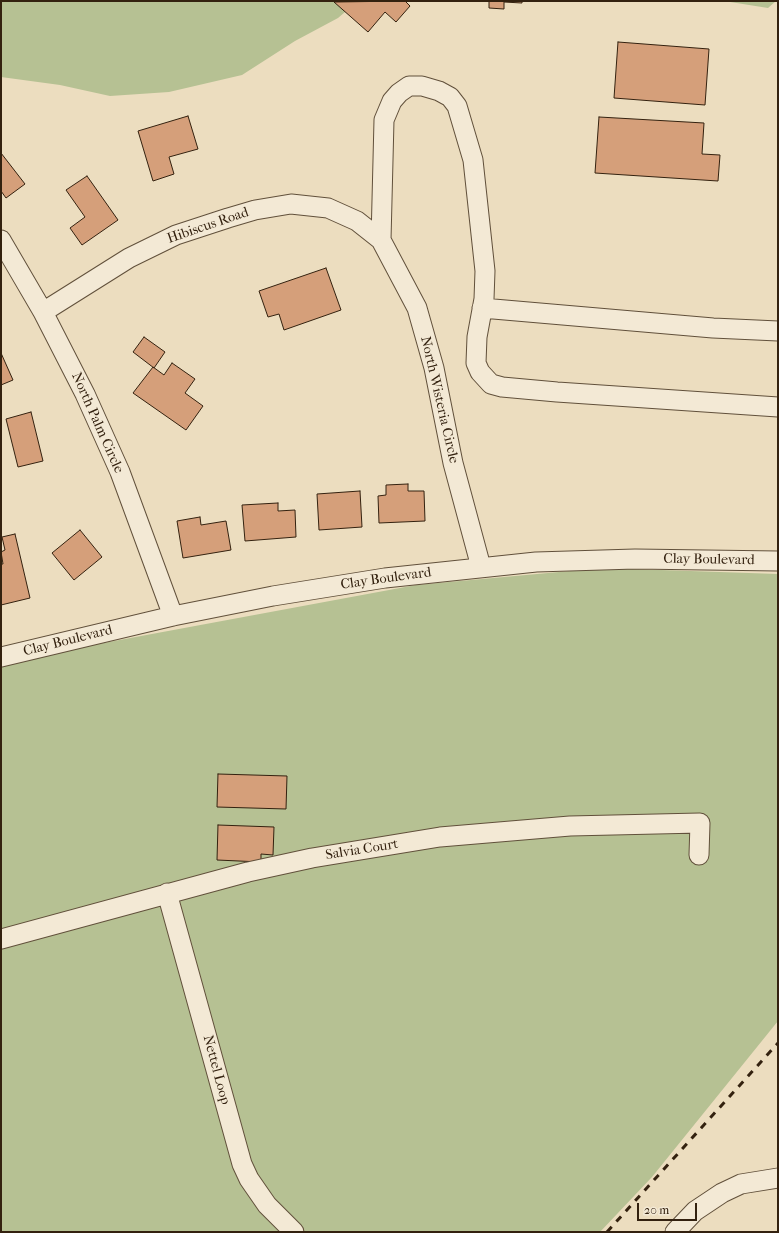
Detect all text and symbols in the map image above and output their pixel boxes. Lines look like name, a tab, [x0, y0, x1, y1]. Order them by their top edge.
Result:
street label: Hibiscus Road	[165, 204, 251, 248]
street label: North Wisteria Circle	[416, 335, 462, 465]
street label: North Palm Circle	[67, 370, 127, 476]
street label: Clay Boulevard	[663, 551, 755, 569]
street label: Clay Boulevard	[340, 564, 432, 594]
street label: Clay Boulevard	[22, 622, 114, 660]
street label: Salvia Court	[324, 836, 400, 864]
street label: Nettel Loop	[199, 1033, 233, 1107]
scale bar	[639, 1195, 699, 1221]
text: 20 m	[644, 1203, 669, 1217]

